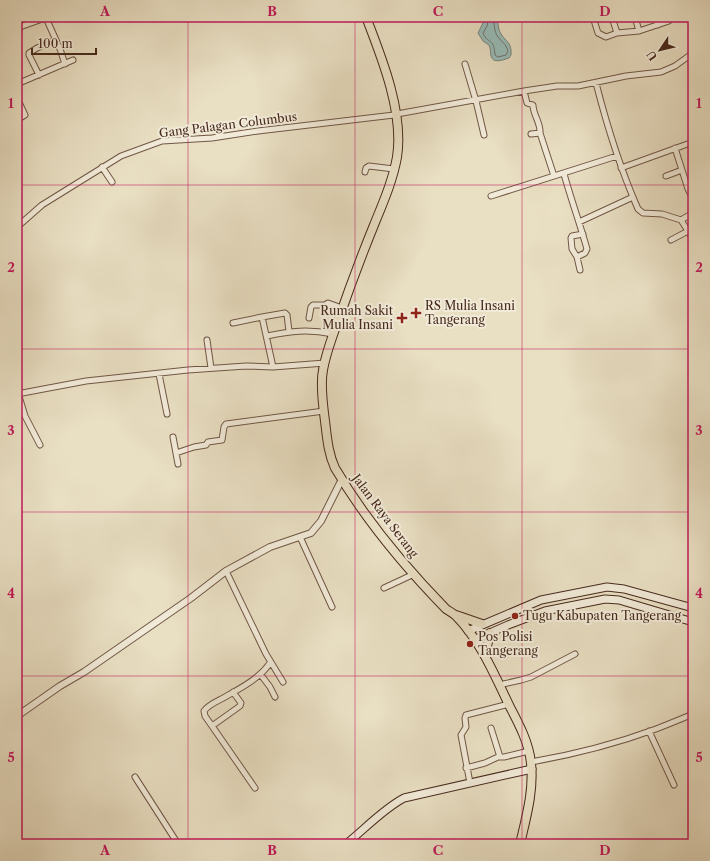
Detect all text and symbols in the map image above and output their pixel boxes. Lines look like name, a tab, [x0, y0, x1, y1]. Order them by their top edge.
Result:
text: A	[99, 3, 111, 19]
text: B	[267, 3, 277, 19]
text: C	[433, 3, 443, 19]
text: D	[599, 3, 611, 19]
scale bar	[32, 30, 96, 56]
north arrow	[640, 30, 680, 70]
text: 100 m	[38, 36, 73, 51]
text: U	[643, 48, 660, 63]
text: 1	[8, 95, 14, 111]
text: 1	[696, 95, 702, 111]
street label: Gang Palagan Columbus	[158, 109, 298, 140]
text: 2	[7, 259, 15, 275]
text: 2	[695, 259, 703, 275]
place label: RS Mulia Insani Tangerang	[425, 298, 515, 327]
place label: Rumah Sakit Mulia Insani	[320, 303, 394, 332]
marker: RS Mulia Insani Tangerang	[410, 307, 422, 319]
marker: Rumah Sakit Mulia Insani	[396, 312, 408, 324]
text: 3	[7, 422, 15, 438]
text: 3	[695, 422, 703, 438]
street label: Jalan Raya Serang	[348, 469, 422, 561]
text: 4	[7, 585, 15, 601]
text: 4	[695, 585, 703, 601]
place label: Tugu Kabupaten Tangerang	[523, 608, 682, 623]
marker: Tugu Kabupaten Tangerang	[510, 611, 520, 621]
place label: Pos Polisi Tangerang	[478, 629, 539, 658]
marker: Pos Polisi Tangerang	[465, 639, 475, 649]
text: 5	[7, 749, 15, 765]
text: 5	[695, 749, 703, 765]
text: A	[99, 842, 111, 858]
text: B	[267, 842, 277, 858]
text: C	[433, 842, 443, 858]
text: D	[599, 842, 611, 858]

